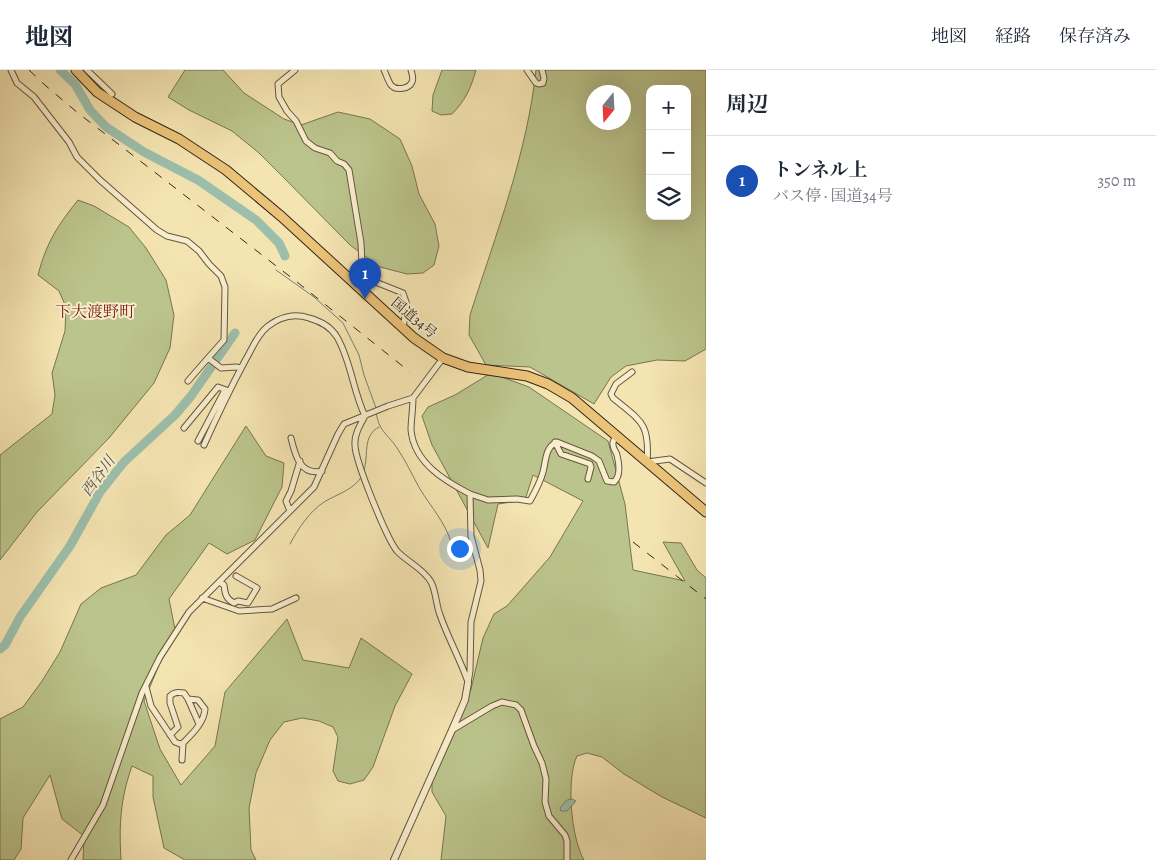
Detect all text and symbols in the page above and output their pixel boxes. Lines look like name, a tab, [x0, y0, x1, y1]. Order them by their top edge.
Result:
text: 地図	[25, 21, 73, 53]
text: 地図	[931, 24, 967, 48]
text: 経路	[995, 24, 1031, 48]
text: 保存済み	[1059, 24, 1131, 48]
north arrow	[586, 85, 631, 130]
map controls	[646, 85, 691, 220]
button: +	[646, 85, 691, 130]
text: 周辺	[726, 90, 768, 118]
button: −	[646, 130, 691, 175]
text: トンネル上	[773, 157, 867, 183]
text: 1	[739, 170, 745, 192]
text: 350 m	[1097, 170, 1136, 192]
button: layers	[646, 175, 691, 220]
text: バス停 · 国道34号	[773, 185, 892, 207]
pin: 1	[349, 258, 381, 299]
street label: 国道34号	[387, 293, 441, 343]
district label: 下大渡野町	[55, 301, 135, 323]
water label: 西谷川	[77, 450, 120, 500]
your location	[447, 536, 473, 562]

